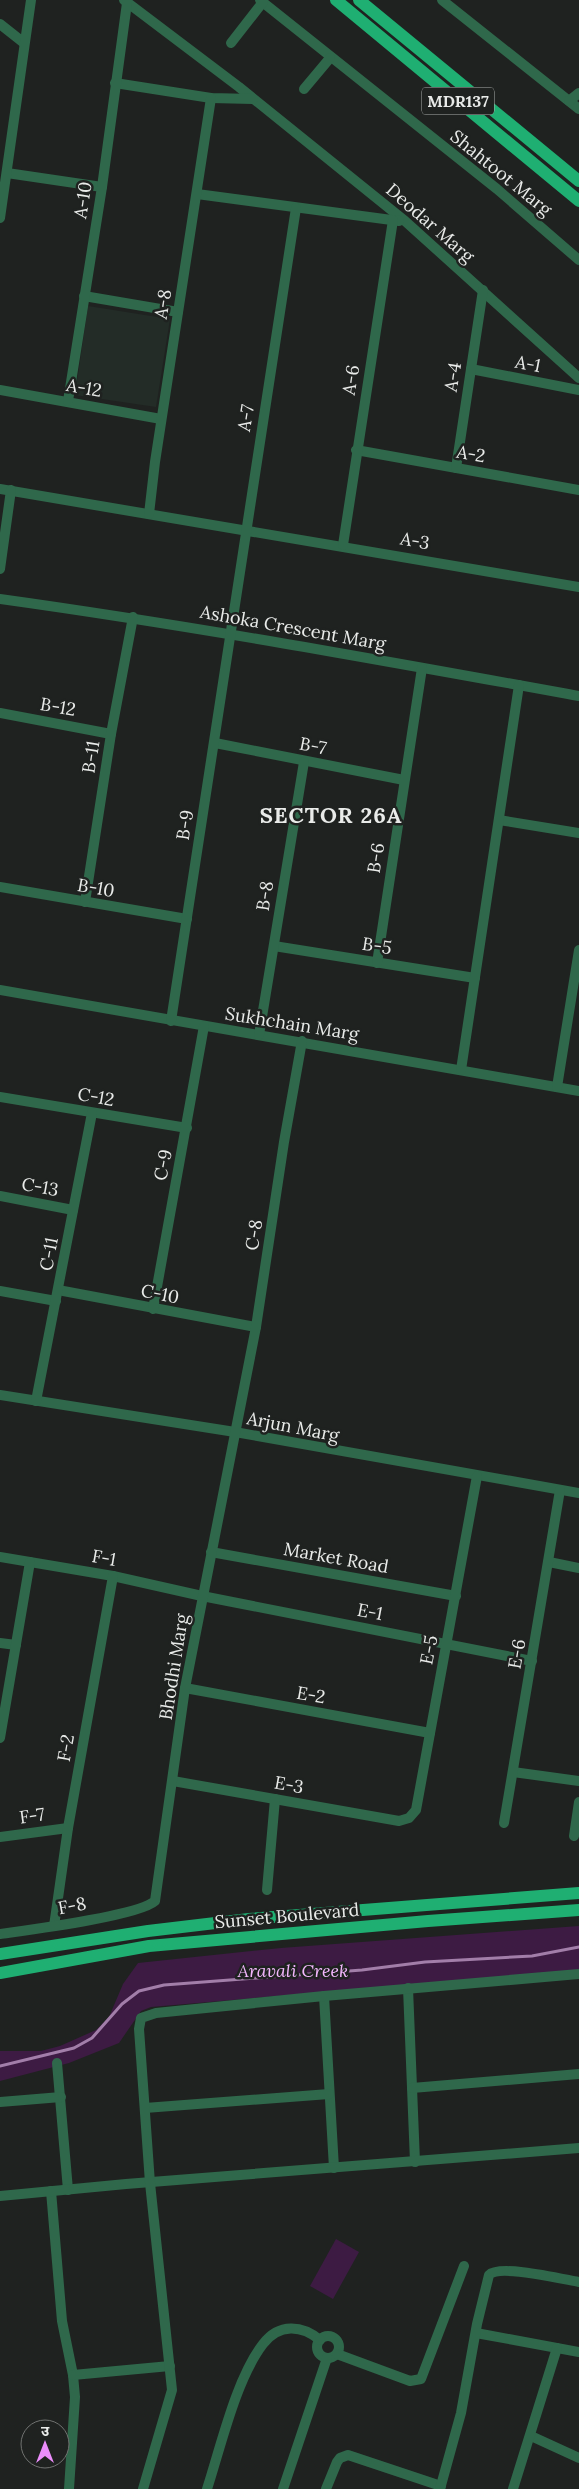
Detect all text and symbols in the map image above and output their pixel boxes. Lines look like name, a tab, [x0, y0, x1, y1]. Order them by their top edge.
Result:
road number: MDR137	[422, 88, 494, 114]
street label: Shahtoot Marg	[446, 125, 558, 221]
street label: Deodar Marg	[381, 178, 480, 268]
street label: A-10	[68, 180, 97, 221]
street label: A-8	[149, 287, 176, 321]
street label: A-1	[512, 350, 543, 377]
street label: A-4	[439, 360, 466, 394]
street label: A-6	[337, 363, 364, 398]
street label: A-12	[64, 373, 104, 402]
street label: A-7	[232, 403, 259, 434]
street label: A-2	[454, 440, 487, 467]
street label: A-3	[398, 526, 432, 554]
street label: Ashoka Crescent Marg	[197, 600, 389, 655]
street label: B-12	[38, 692, 78, 721]
street label: B-7	[298, 732, 329, 759]
street label: B-11	[77, 739, 104, 775]
district label: SECTOR 26A	[260, 801, 402, 829]
street label: B-9	[171, 808, 198, 842]
street label: B-6	[362, 841, 389, 875]
street label: B-10	[76, 873, 116, 902]
street label: B-8	[251, 879, 278, 913]
street label: B-5	[361, 932, 394, 959]
street label: Sukhchain Marg	[224, 1002, 362, 1046]
street label: C-12	[76, 1082, 116, 1111]
street label: C-9	[148, 1147, 177, 1183]
street label: C-13	[20, 1172, 60, 1201]
street label: C-8	[240, 1218, 267, 1252]
street label: C-11	[34, 1235, 63, 1273]
street label: C-10	[139, 1279, 181, 1308]
street label: Arjun Marg	[244, 1406, 342, 1447]
street label: Market Road	[282, 1537, 391, 1578]
street label: F-1	[90, 1544, 118, 1571]
street label: E-1	[355, 1598, 385, 1625]
street label: Bhodhi Marg	[154, 1611, 193, 1722]
street label: E-5	[414, 1633, 443, 1667]
street label: E-6	[503, 1637, 530, 1671]
street label: E-2	[295, 1681, 327, 1708]
street label: F-2	[52, 1732, 79, 1763]
street label: E-3	[273, 1771, 305, 1798]
street label: F-7	[18, 1802, 46, 1829]
street label: F-8	[56, 1892, 88, 1920]
street label: Sunset Boulevard	[214, 1898, 360, 1933]
park label: Aravali Creek	[237, 1959, 348, 1982]
north arrow	[20, 2419, 70, 2469]
text: उ	[41, 2422, 50, 2440]

